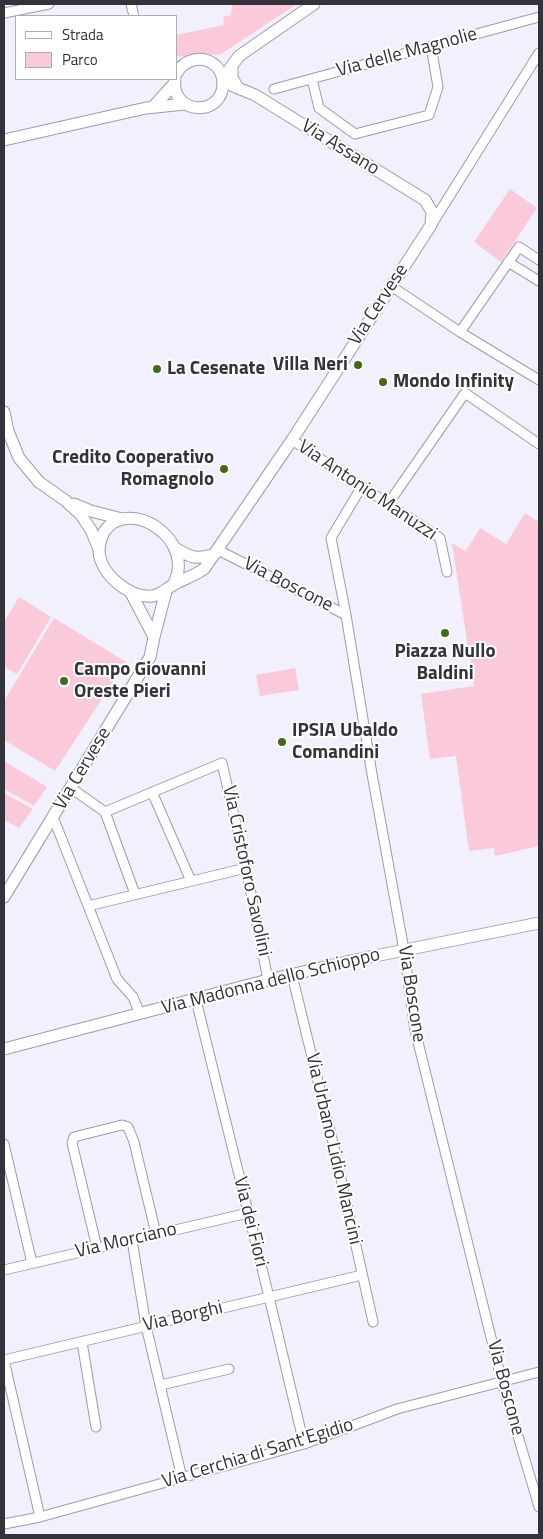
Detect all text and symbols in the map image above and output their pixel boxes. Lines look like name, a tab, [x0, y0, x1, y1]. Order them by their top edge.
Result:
legend	[15, 15, 178, 80]
text: Strada	[62, 23, 103, 46]
street label: Via delle Magnolie	[334, 23, 480, 83]
text: Parco	[62, 48, 98, 71]
street label: Via Assano	[297, 115, 383, 181]
street label: Via Cervese	[344, 260, 414, 350]
place label: Villa Neri	[273, 354, 348, 376]
place label: La Cesenate	[167, 358, 265, 380]
marker: Villa Neri	[352, 359, 364, 371]
marker: La Cesenate	[151, 363, 163, 375]
place label: Mondo Infinity	[393, 371, 514, 393]
marker: Mondo Infinity	[377, 376, 389, 388]
street label: Via Antonio Manuzzi	[293, 436, 441, 546]
place label: Credito Cooperativo Romagnolo	[52, 447, 214, 491]
marker: Credito Cooperativo Romagnolo	[218, 463, 230, 475]
street label: Via Boscone	[239, 553, 337, 617]
marker: Piazza Nullo Baldini	[439, 627, 451, 639]
place label: Piazza Nullo Baldini	[395, 641, 495, 685]
place label: Campo Giovanni Oreste Pieri	[74, 659, 206, 703]
marker: Campo Giovanni Oreste Pieri	[58, 675, 70, 687]
place label: IPSIA Ubaldo Comandini	[292, 720, 398, 764]
street label: Via Cervese	[49, 724, 117, 814]
marker: IPSIA Ubaldo Comandini	[276, 736, 288, 748]
street label: Via Cristoforo Savolini	[217, 784, 275, 958]
street label: Via Madonna dello Schioppo	[159, 944, 383, 1020]
street label: Via Boscone	[392, 944, 430, 1044]
street label: Via Urbano Lidio Mancini	[300, 1051, 366, 1247]
street label: Via dei Fiori	[228, 1175, 272, 1269]
street label: Via Morciano	[73, 1218, 179, 1264]
street label: Via Borghi	[141, 1297, 225, 1337]
street label: Via Boscone	[481, 1338, 529, 1438]
street label: Via Cerchia di Sant'Egidio	[160, 1414, 356, 1494]

